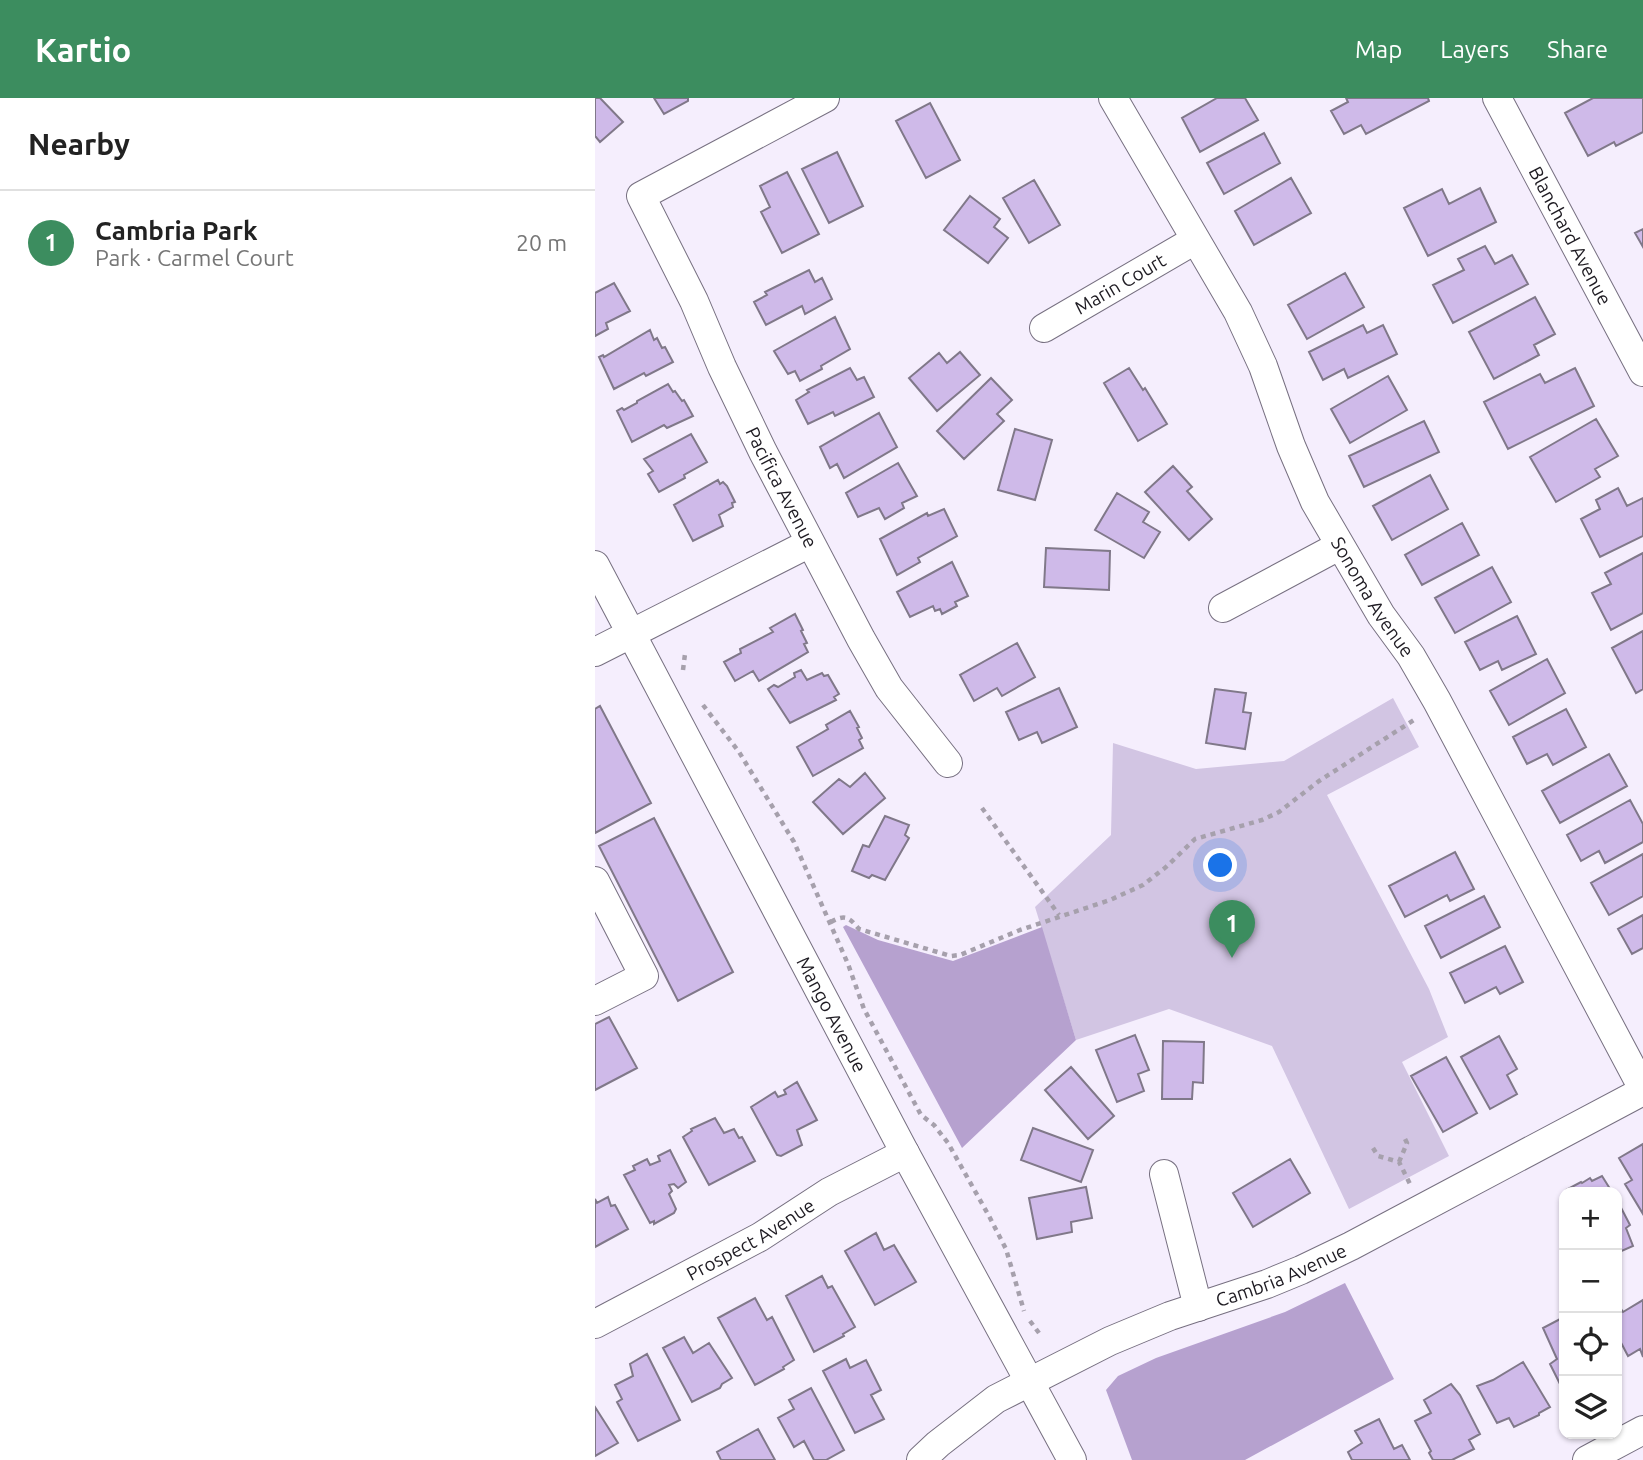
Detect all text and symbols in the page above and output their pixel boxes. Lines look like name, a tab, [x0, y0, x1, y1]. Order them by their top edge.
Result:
text: Kartio	[35, 31, 131, 68]
text: Map	[1355, 36, 1402, 63]
text: Layers	[1440, 36, 1509, 63]
text: Share	[1547, 36, 1608, 63]
text: Nearby	[28, 127, 130, 161]
street label: Blanchard Avenue	[1524, 163, 1616, 309]
text: Cambria Park	[95, 216, 258, 245]
text: 1	[45, 230, 57, 255]
text: 20 m	[516, 230, 567, 255]
text: Park · Carmel Court	[95, 245, 294, 270]
street label: Marin Court	[1071, 248, 1170, 319]
street label: Pacifica Avenue	[741, 423, 822, 551]
street label: Sonoma Avenue	[1327, 533, 1419, 661]
your location	[1203, 848, 1237, 882]
pin: 1	[1209, 900, 1255, 958]
street label: Mango Avenue	[792, 953, 871, 1076]
map controls	[1559, 1187, 1622, 1439]
button: +	[1559, 1187, 1622, 1250]
street label: Prospect Avenue	[683, 1194, 818, 1285]
street label: Cambria Avenue	[1213, 1239, 1350, 1311]
button: −	[1559, 1250, 1622, 1313]
button: locate	[1559, 1313, 1622, 1376]
button: layers	[1559, 1376, 1622, 1439]

